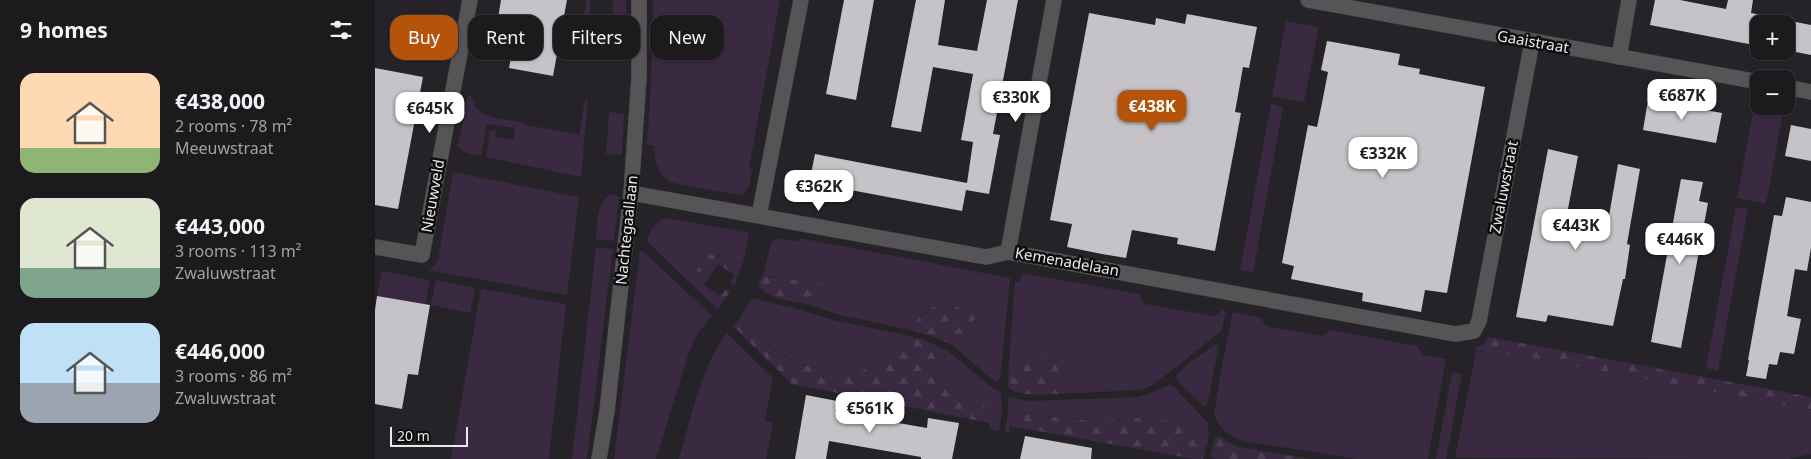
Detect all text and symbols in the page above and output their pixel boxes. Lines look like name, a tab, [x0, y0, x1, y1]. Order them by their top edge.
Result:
chip: Buy	[390, 15, 458, 60]
chip: Rent	[468, 15, 543, 60]
chip: Filters	[553, 15, 640, 60]
chip: New	[650, 15, 724, 60]
map controls	[1750, 15, 1795, 115]
button: +	[1750, 15, 1795, 60]
text: 9 homes	[20, 16, 108, 44]
icon: filters	[327, 16, 355, 44]
street label: Gaaistraat	[1496, 25, 1571, 57]
button: −	[1750, 70, 1795, 115]
pin: €687K	[1647, 78, 1717, 121]
pin: €330K	[981, 80, 1051, 123]
text: €687K	[1658, 84, 1706, 106]
text: €330K	[992, 86, 1040, 108]
text: €438,000	[175, 87, 265, 115]
pin: €438K	[1117, 90, 1187, 132]
pin: €645K	[395, 92, 465, 134]
icon: home	[60, 93, 120, 153]
text: €438K	[1128, 95, 1176, 117]
text: €645K	[406, 97, 454, 119]
text: 2 rooms · 78 m²	[175, 115, 292, 137]
pin: €332K	[1348, 136, 1418, 179]
text: Meeuwstraat	[175, 137, 273, 159]
street label: Zwaluwstraat	[1484, 138, 1522, 235]
text: €332K	[1359, 142, 1407, 164]
street label: Nieuwveld	[416, 158, 448, 234]
pin: €362K	[784, 170, 854, 212]
street label: Nachtegaallaan	[610, 174, 642, 286]
text: €362K	[795, 175, 843, 197]
pin: €443K	[1541, 208, 1611, 251]
text: €443,000	[175, 212, 265, 240]
text: €443K	[1552, 214, 1600, 236]
icon: home	[60, 218, 120, 278]
pin: €446K	[1645, 222, 1715, 265]
text: €446K	[1656, 228, 1704, 250]
text: 3 rooms · 113 m²	[175, 240, 301, 262]
street label: Kemenadelaan	[1013, 242, 1121, 280]
text: Zwaluwstraat	[175, 262, 276, 284]
text: €446,000	[175, 337, 265, 365]
icon: home	[60, 343, 120, 403]
text: 3 rooms · 86 m²	[175, 365, 292, 387]
text: Zwaluwstraat	[175, 387, 276, 409]
pin: €561K	[835, 392, 905, 434]
text: €561K	[846, 397, 894, 419]
scale bar	[390, 424, 467, 447]
text: 20 m	[397, 426, 430, 445]

